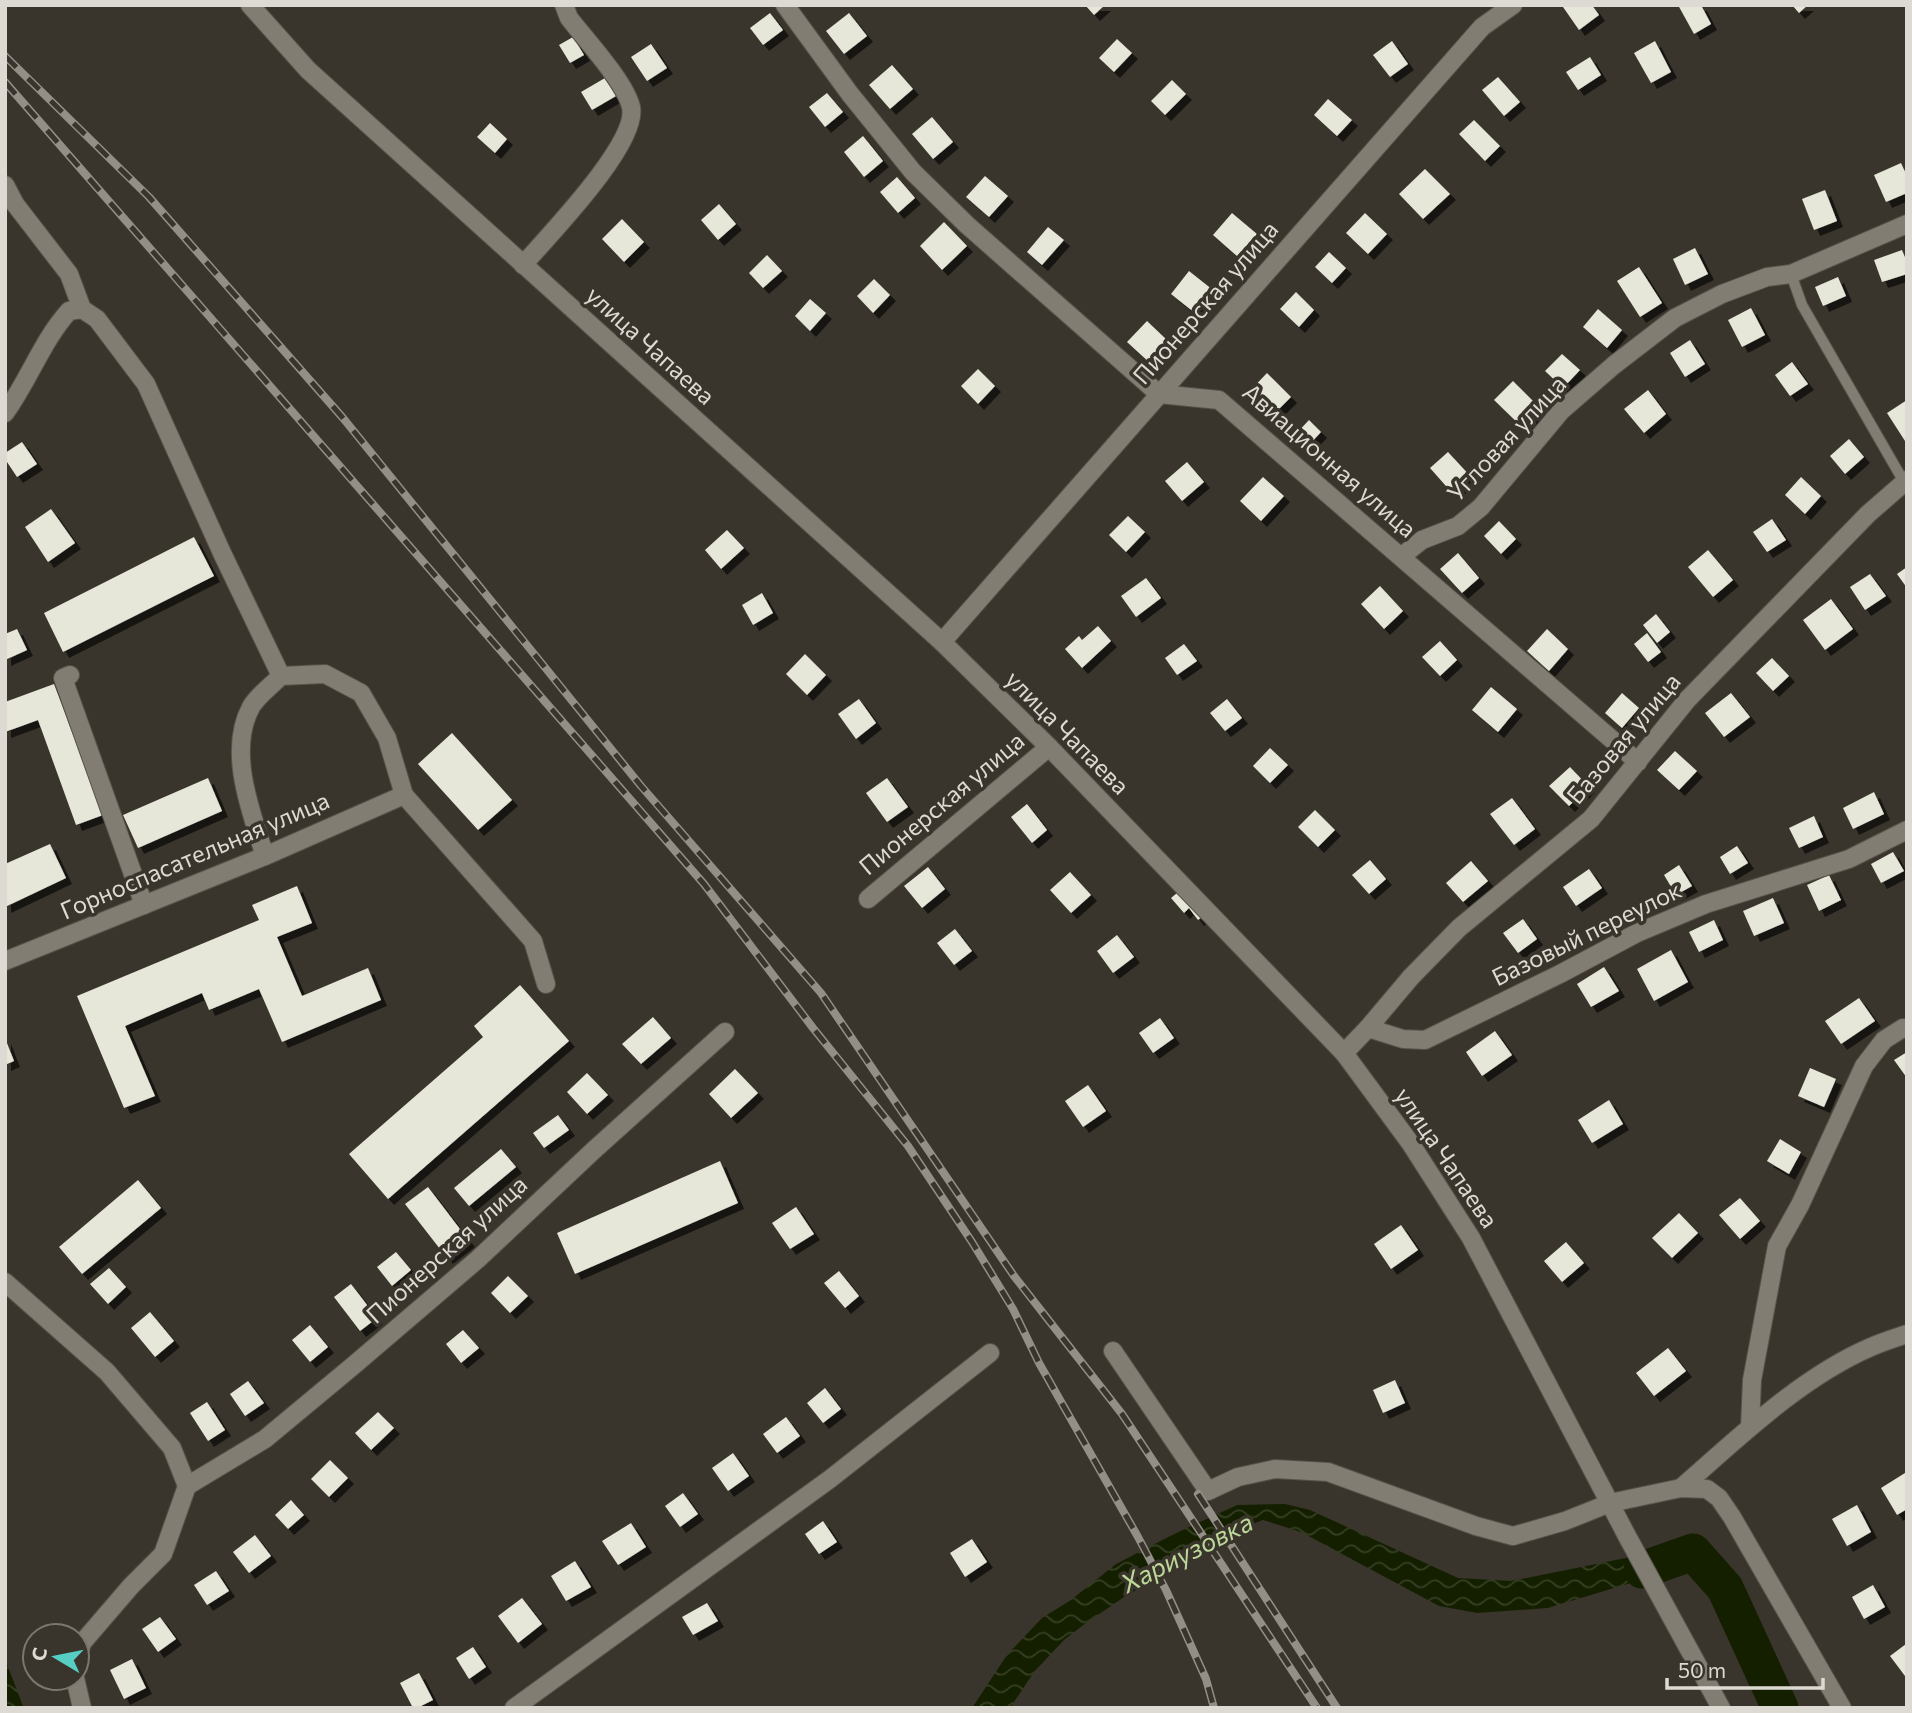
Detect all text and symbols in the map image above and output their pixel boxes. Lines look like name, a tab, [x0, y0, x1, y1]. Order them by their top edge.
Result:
street label: Пионерская улица	[1126, 215, 1284, 389]
street label: улица Чапаева	[581, 280, 721, 410]
street label: Угловая улица	[1440, 369, 1571, 507]
street label: Авиационная улица	[1237, 377, 1423, 543]
street label: улица Чапаева	[1000, 664, 1136, 800]
street label: Базовая улица	[1560, 667, 1686, 809]
street label: Пионерская улица	[853, 725, 1029, 880]
street label: Горноспасательная улица	[56, 785, 333, 924]
street label: Базовый переулок	[1487, 874, 1686, 991]
street label: улица Чапаева	[1390, 1082, 1505, 1233]
street label: Пионерская улица	[360, 1169, 532, 1329]
water label: Хариузовка	[1114, 1505, 1257, 1599]
north arrow	[21, 1622, 91, 1692]
text: С	[26, 1646, 51, 1662]
scale bar	[1667, 1646, 1823, 1690]
text: 50 m	[1678, 1657, 1726, 1682]

